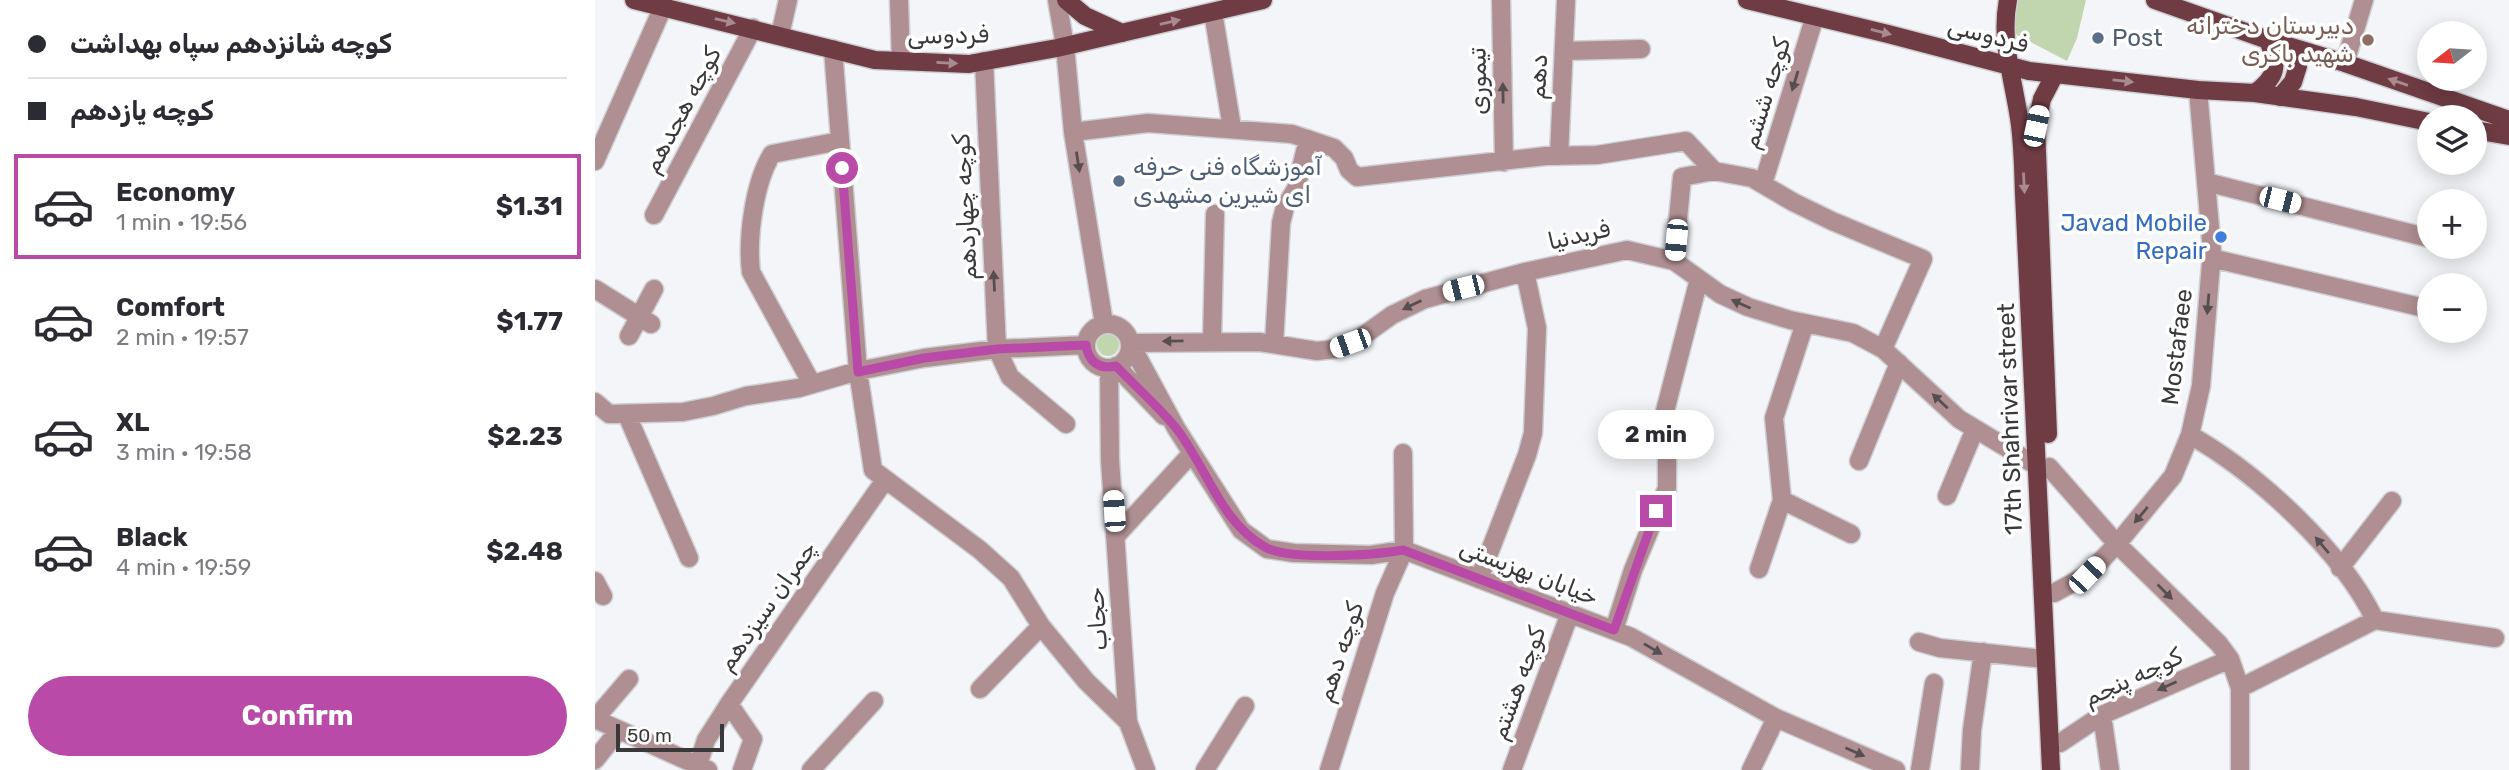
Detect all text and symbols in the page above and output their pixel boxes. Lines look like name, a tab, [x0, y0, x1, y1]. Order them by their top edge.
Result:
street label: فردوسی	[1945, 12, 2031, 58]
place label: دبیرستان دخترانه شهید باکری	[2186, 12, 2354, 68]
one-way arrow	[714, 16, 736, 27]
one-way arrow	[1159, 16, 1181, 27]
street label: فردوسی	[907, 20, 989, 50]
north arrow	[2417, 21, 2487, 91]
map controls	[2417, 21, 2487, 343]
place label: Post	[2112, 24, 2163, 52]
one-way arrow	[1870, 27, 1892, 38]
text: کوچه شانزدهم سپاه بهداشت	[70, 29, 392, 60]
marker: Post	[2090, 30, 2106, 46]
marker: دبیرستان دخترانه شهید باکری	[2360, 32, 2376, 48]
street label: کوچه ششم	[1736, 34, 1797, 152]
street label: کوچه هجدهم	[637, 42, 728, 178]
street label: تیموری	[1463, 47, 1493, 115]
street label: دهم	[1523, 54, 1554, 100]
one-way arrow	[937, 58, 959, 69]
one-way arrow	[1789, 71, 1799, 92]
one-way arrow	[2112, 76, 2134, 87]
one-way arrow	[2388, 76, 2409, 87]
one-way arrow	[1497, 82, 1509, 104]
text: کوچه یازدهم	[70, 96, 214, 127]
car	[2022, 103, 2051, 149]
button: layers	[2417, 105, 2487, 175]
street label: کوچه چهاردهم	[947, 133, 984, 281]
one-way arrow	[1073, 151, 1084, 173]
route start	[826, 152, 858, 184]
place label: آموزشگاه فنی حرفه ای شیرین مشهدی	[1133, 153, 1322, 209]
one-way arrow	[2018, 172, 2029, 194]
marker: آموزشگاه فنی حرفه ای شیرین مشهدی	[1111, 173, 1127, 189]
icon: car	[32, 175, 95, 238]
text: Economy	[116, 177, 235, 208]
car	[2258, 185, 2303, 215]
button: +	[2417, 189, 2487, 259]
text: $1.31	[496, 191, 563, 222]
text: 1 min · 19:56	[116, 208, 247, 236]
place label: Javad Mobile Repair	[2060, 209, 2207, 265]
street label: فریدنیا	[1545, 214, 1613, 256]
car	[1664, 218, 1689, 262]
marker: Javad Mobile Repair	[2213, 229, 2229, 245]
one-way arrow	[988, 270, 999, 292]
car	[1441, 273, 1486, 303]
button: −	[2417, 273, 2487, 343]
street label: Mostafaee	[2156, 287, 2198, 407]
icon: car	[32, 290, 95, 353]
text: Comfort	[116, 292, 225, 323]
one-way arrow	[2202, 294, 2213, 316]
one-way arrow	[1731, 298, 1751, 310]
one-way arrow	[1402, 299, 1422, 311]
street label: 17th Shahrivar street	[1992, 303, 2028, 535]
text: $1.77	[496, 306, 563, 337]
text: 2 min · 19:57	[116, 323, 249, 351]
car	[1327, 326, 1374, 360]
one-way arrow	[1162, 336, 1184, 347]
one-way arrow	[1932, 394, 1949, 410]
icon: car	[32, 405, 95, 468]
text: XL	[116, 407, 149, 438]
callout: 2 min	[1598, 410, 1714, 458]
text: 2 min	[1625, 420, 1687, 448]
text: $2.23	[487, 421, 563, 452]
text: 3 min · 19:58	[116, 438, 252, 466]
car	[1103, 489, 1126, 533]
route end	[1640, 495, 1672, 527]
one-way arrow	[2134, 507, 2149, 524]
icon: car	[32, 520, 95, 583]
text: Black	[116, 522, 188, 553]
street label: خیابان بهزیستی	[1456, 533, 1602, 611]
text: $2.48	[486, 536, 563, 567]
street label: چمران سیزدهم	[712, 536, 823, 677]
one-way arrow	[2314, 536, 2330, 554]
text: 4 min · 19:59	[116, 553, 251, 581]
car	[2065, 553, 2110, 597]
one-way arrow	[2157, 584, 2174, 601]
street label: حجاب	[1081, 586, 1113, 652]
street label: کوچه دهم	[1311, 598, 1370, 706]
street label: کوچه هشتم	[1485, 622, 1552, 744]
street label: کوچه پنجم	[2079, 642, 2188, 714]
one-way arrow	[1643, 643, 1662, 655]
button: Confirm	[28, 676, 567, 756]
one-way arrow	[2157, 681, 2178, 692]
scale bar	[616, 721, 725, 753]
text: 50 m	[627, 724, 672, 747]
one-way arrow	[1845, 746, 1865, 758]

